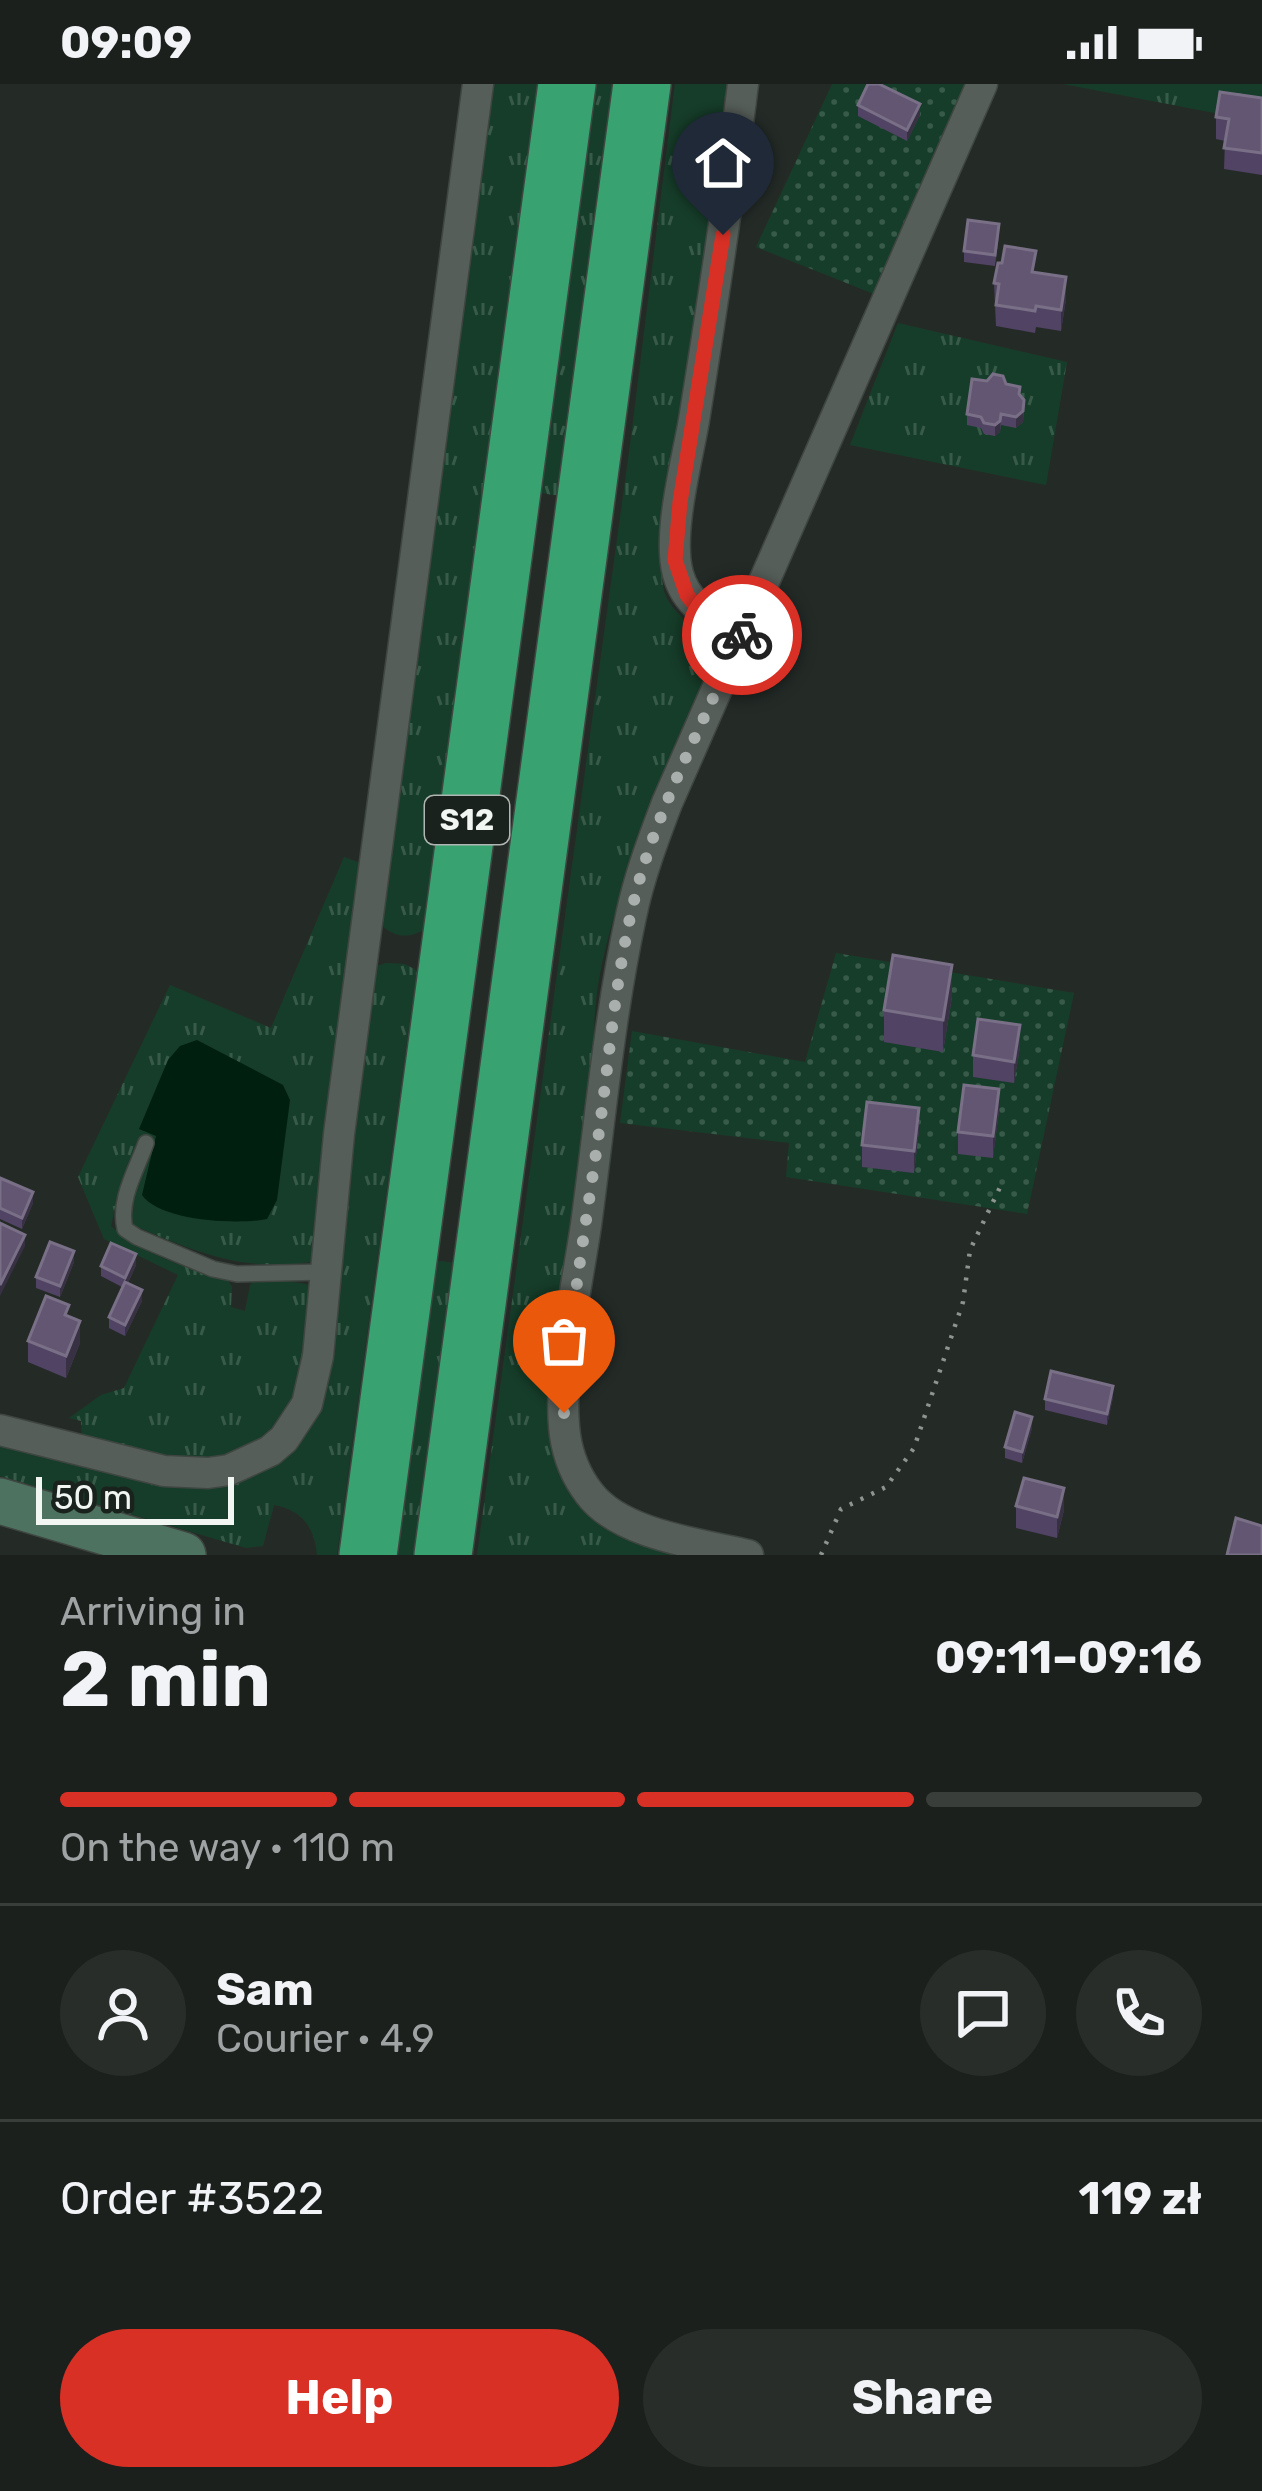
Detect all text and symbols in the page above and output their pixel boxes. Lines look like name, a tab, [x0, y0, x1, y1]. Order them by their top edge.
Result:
text: 09:09	[60, 16, 192, 69]
pin	[672, 112, 774, 235]
icon: home	[690, 130, 756, 196]
courier	[682, 575, 802, 695]
icon: bike	[709, 602, 775, 668]
road number: S12	[425, 796, 509, 844]
pin	[513, 1290, 615, 1413]
icon: bag	[531, 1308, 597, 1374]
scale bar	[36, 1471, 234, 1524]
text: 50 m	[54, 1478, 132, 1517]
text: Arriving in	[60, 1589, 246, 1635]
text: 09:11–09:16	[935, 1631, 1202, 1684]
text: 2 min	[60, 1633, 271, 1726]
text: On the way · 110 m	[60, 1825, 395, 1871]
button: person	[60, 1950, 186, 2076]
button: chat	[920, 1950, 1046, 2076]
button: phone	[1076, 1950, 1202, 2076]
text: Sam	[216, 1963, 314, 2016]
text: Courier · 4.9	[216, 2016, 435, 2062]
text: Order #3522	[60, 2172, 324, 2225]
text: 119 zł	[1079, 2172, 1202, 2225]
button: Help	[60, 2329, 619, 2467]
button: Share	[643, 2329, 1202, 2467]

